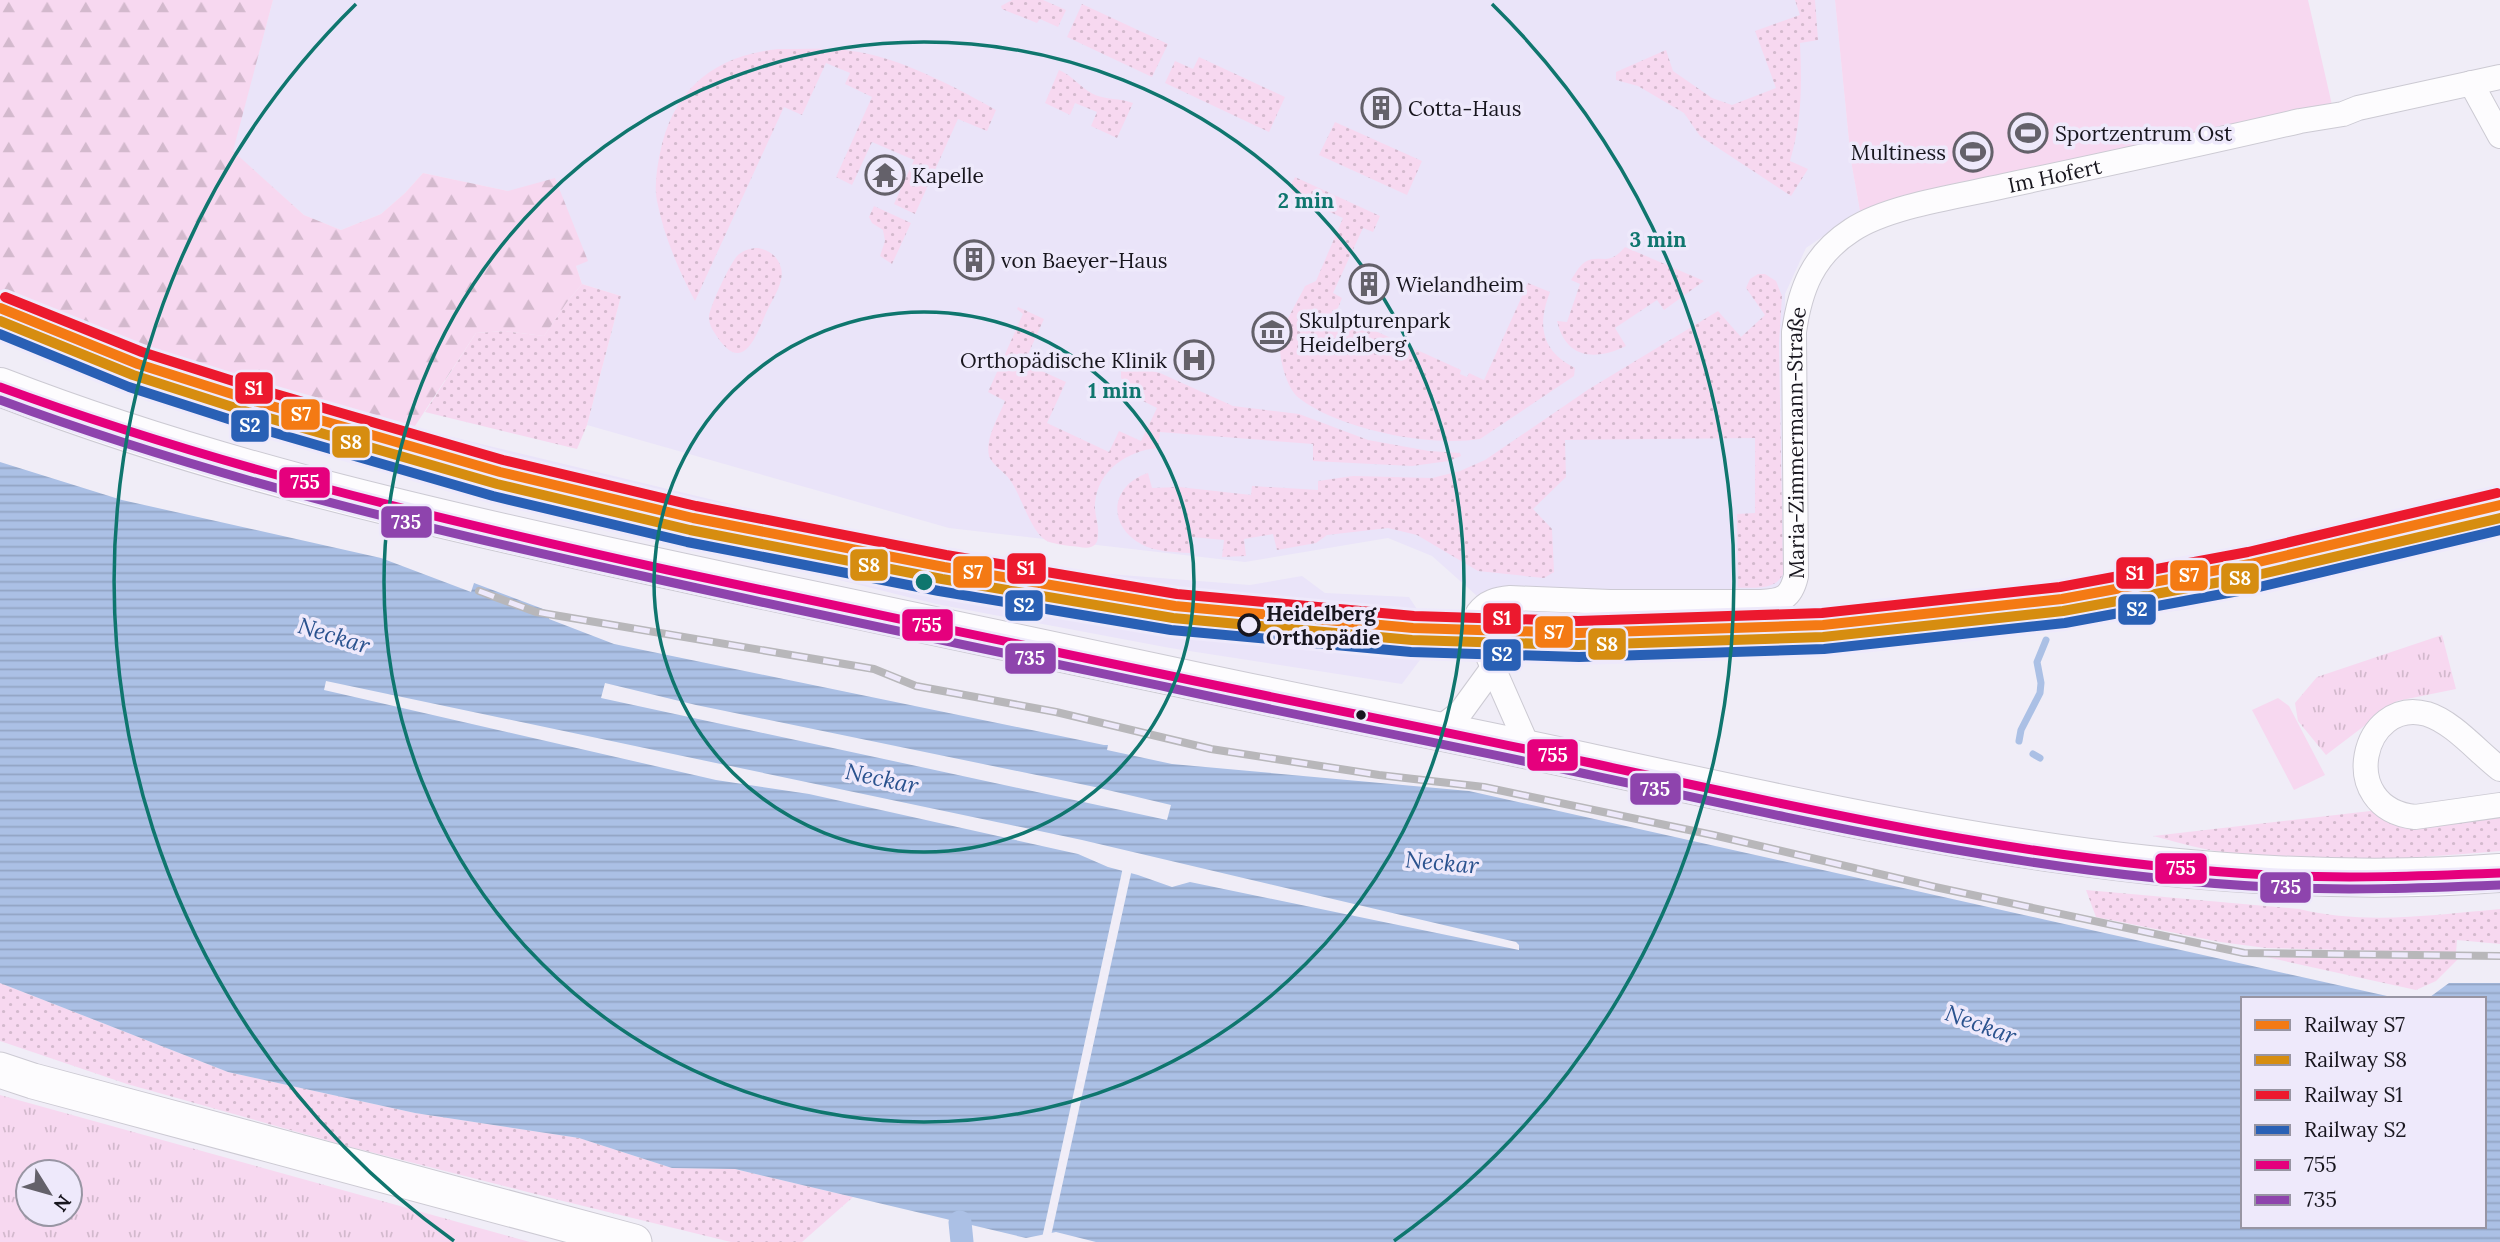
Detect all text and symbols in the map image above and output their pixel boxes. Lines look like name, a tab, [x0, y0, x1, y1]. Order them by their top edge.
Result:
building icon: Cotta-Haus	[1360, 87, 1402, 129]
place label: Cotta-Haus	[1408, 95, 1521, 122]
sports icon: Sportzentrum Ost	[2007, 112, 2049, 154]
place label: Sportzentrum Ost	[2055, 120, 2233, 147]
sports icon: Multiness	[1952, 131, 1994, 173]
place label: Multiness	[1851, 139, 1946, 166]
street label: Im Hofert	[2005, 152, 2105, 198]
temple icon: Kapelle	[864, 154, 906, 196]
place label: Kapelle	[912, 162, 984, 189]
text: 2 min	[1278, 187, 1334, 214]
text: 3 min	[1630, 226, 1686, 253]
building icon: von Baeyer-Haus	[953, 239, 995, 281]
place label: von Baeyer-Haus	[1001, 247, 1168, 274]
building icon: Wielandheim	[1348, 263, 1390, 305]
place label: Wielandheim	[1396, 271, 1525, 298]
street label: Maria-Zimmermann-Straße	[1780, 304, 1812, 579]
place label: Skulpturenpark Heidelberg	[1299, 307, 1451, 358]
museum icon: Skulpturenpark Heidelberg	[1251, 311, 1293, 353]
hospital icon: Orthopädische Klinik	[1173, 339, 1215, 381]
place label: Orthopädische Klinik	[960, 347, 1168, 374]
line badge: S1	[234, 371, 274, 405]
text: S1	[244, 376, 264, 400]
text: 1 min	[1088, 377, 1142, 404]
line badge: S7	[280, 398, 321, 431]
text: S7	[291, 402, 311, 426]
line badge: S2	[230, 409, 270, 443]
text: S2	[239, 413, 261, 437]
line badge: S8	[331, 425, 371, 459]
text: S8	[340, 430, 362, 454]
line badge: 755	[278, 466, 331, 499]
text: 755	[290, 470, 320, 494]
line badge: 735	[380, 505, 433, 539]
text: 735	[391, 510, 421, 534]
line badge: S8	[849, 548, 889, 582]
line badge: S1	[1006, 552, 1047, 585]
text: S8	[858, 553, 880, 577]
line badge: S7	[952, 555, 993, 589]
text: S1	[1016, 556, 1036, 580]
line badge: S1	[2115, 556, 2155, 590]
line badge: S7	[2169, 559, 2209, 592]
text: S7	[963, 560, 983, 584]
text: S1	[2125, 561, 2145, 585]
line badge: S8	[2220, 562, 2260, 595]
text: S7	[2179, 563, 2199, 587]
text: S8	[2229, 566, 2251, 590]
centre of rings	[912, 570, 936, 594]
line badge: S2	[1004, 589, 1044, 622]
text: S2	[1013, 593, 1035, 617]
line badge: S2	[2117, 593, 2157, 626]
text: S2	[2126, 597, 2148, 621]
place label: Heidelberg Orthopädie	[1266, 600, 1380, 651]
line badge: S1	[1482, 602, 1522, 635]
text: S1	[1492, 606, 1512, 630]
line badge: 755	[901, 608, 954, 642]
water label: Neckar	[294, 610, 374, 660]
text: 755	[912, 613, 942, 637]
marker: Heidelberg Orthopädie	[1238, 614, 1260, 636]
line badge: S7	[1534, 615, 1574, 649]
text: S7	[1544, 620, 1564, 644]
line badge: S8	[1587, 627, 1627, 661]
text: S8	[1596, 632, 1618, 656]
line badge: S2	[1482, 638, 1522, 672]
line badge: 735	[1004, 642, 1057, 675]
text: S2	[1491, 642, 1513, 666]
text: 735	[1015, 646, 1045, 670]
unlabelled marker	[1354, 708, 1368, 722]
line badge: 755	[1526, 738, 1579, 772]
text: 755	[1538, 743, 1568, 767]
water label: Neckar	[843, 756, 922, 800]
line badge: 735	[1629, 772, 1682, 806]
text: 735	[1640, 777, 1670, 801]
water label: Neckar	[1404, 844, 1481, 880]
line badge: 755	[2154, 852, 2208, 885]
text: 755	[2166, 856, 2196, 880]
line badge: 735	[2259, 871, 2312, 904]
text: 735	[2271, 875, 2301, 899]
legend	[2241, 997, 2486, 1228]
water label: Neckar	[1941, 998, 2021, 1050]
text: Railway S7	[2304, 1011, 2405, 1038]
text: Railway S8	[2304, 1046, 2407, 1073]
text: Railway S1	[2304, 1081, 2403, 1108]
text: Railway S2	[2304, 1116, 2407, 1143]
text: 755	[2304, 1151, 2337, 1178]
north arrow	[14, 1158, 84, 1228]
text: 735	[2304, 1186, 2337, 1213]
text: N	[48, 1190, 77, 1217]

